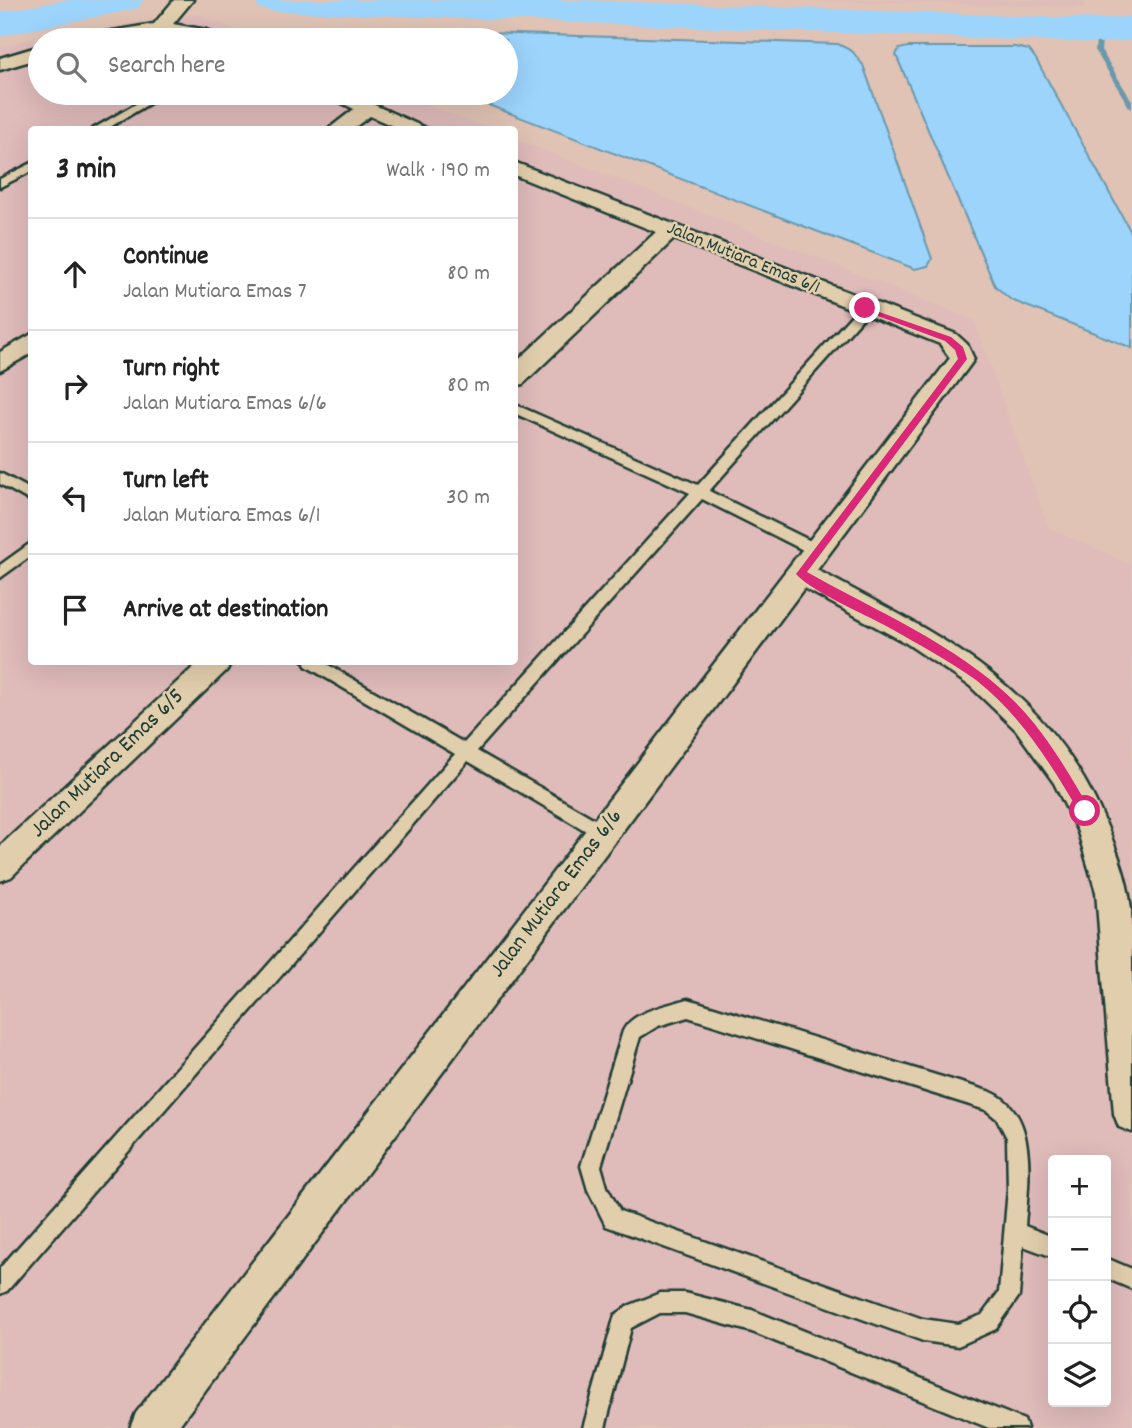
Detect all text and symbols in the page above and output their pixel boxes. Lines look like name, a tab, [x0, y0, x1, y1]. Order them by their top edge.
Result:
search box	[28, 28, 518, 105]
icon: search	[52, 48, 90, 86]
text: Search here	[108, 48, 226, 85]
text: 3 min	[56, 150, 116, 193]
text: Walk · 190 m	[386, 155, 490, 188]
street label: Jalan Mutiara Emas 6/1	[662, 216, 824, 302]
text: Continue	[123, 239, 208, 276]
icon: ahead	[56, 255, 94, 293]
text: 80 m	[447, 258, 490, 291]
text: Jalan Mutiara Emas 7	[123, 276, 307, 309]
route end	[849, 292, 880, 323]
text: Turn right	[123, 351, 220, 388]
icon: right	[56, 367, 94, 405]
text: 80 m	[447, 370, 490, 403]
text: Jalan Mutiara Emas 6/6	[123, 388, 327, 421]
text: Turn left	[123, 463, 209, 500]
icon: left	[56, 479, 94, 517]
text: 30 m	[446, 482, 490, 515]
text: Jalan Mutiara Emas 6/1	[123, 500, 321, 533]
icon: arrive	[56, 591, 94, 629]
text: Arrive at destination	[123, 592, 328, 629]
street label: Jalan Mutiara Emas 6/5	[23, 682, 193, 846]
route start	[1069, 795, 1100, 826]
street label: Jalan Mutiara Emas 6/6	[482, 803, 632, 985]
map controls	[1048, 1155, 1111, 1407]
button: +	[1048, 1155, 1111, 1218]
button: −	[1048, 1218, 1111, 1281]
button: locate	[1048, 1281, 1111, 1344]
button: layers	[1048, 1344, 1111, 1407]

